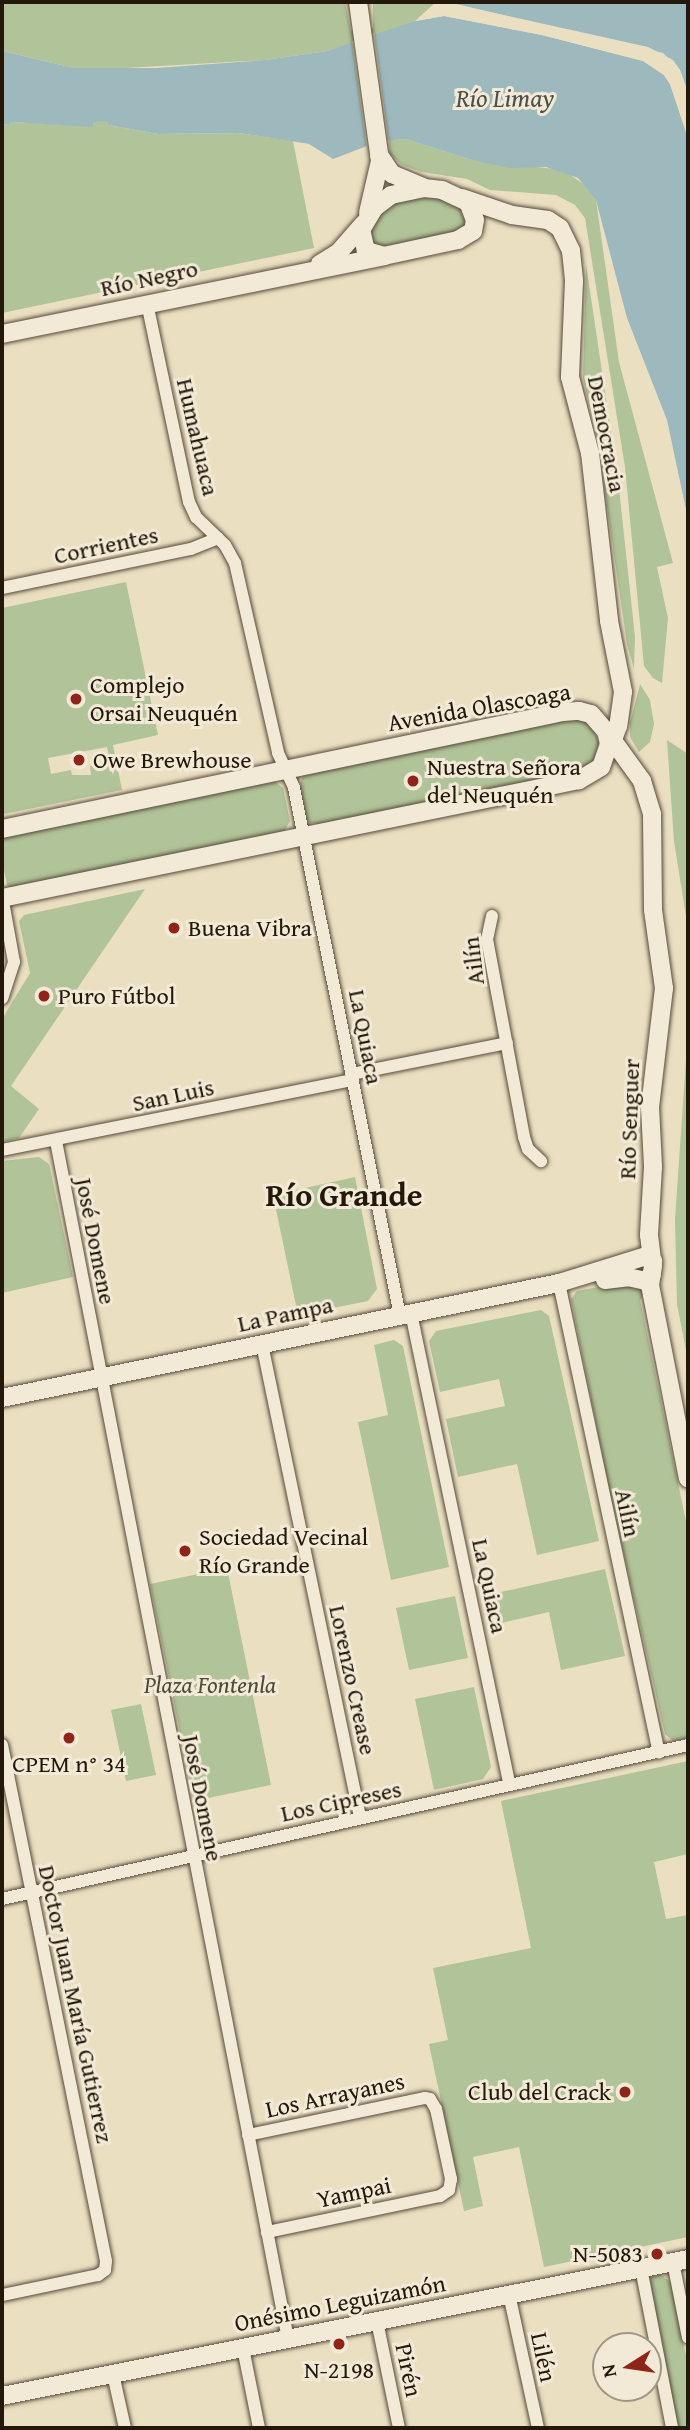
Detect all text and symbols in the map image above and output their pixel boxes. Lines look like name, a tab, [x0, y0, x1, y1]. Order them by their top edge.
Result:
water label: Río Limay	[456, 82, 554, 114]
street label: Río Negro	[98, 254, 200, 302]
street label: Democracia	[582, 373, 632, 495]
street label: Humahuaca	[171, 375, 225, 499]
street label: Corrientes	[51, 520, 161, 570]
place label: Complejo Orsai Neuquén	[90, 671, 238, 727]
street label: Avenida Olascoaga	[385, 677, 573, 737]
marker: Complejo Orsai Neuquén	[68, 691, 84, 707]
place label: Owe Brewhouse	[93, 746, 252, 774]
marker: Owe Brewhouse	[71, 752, 87, 768]
place label: Nuestra Señora del Neuquén	[427, 753, 581, 809]
marker: Nuestra Señora del Neuquén	[405, 773, 421, 789]
place label: Buena Vibra	[188, 914, 312, 942]
marker: Buena Vibra	[166, 920, 182, 936]
street label: Ailín	[456, 935, 490, 987]
place label: Puro Fútbol	[58, 982, 176, 1010]
street label: La Quiaca	[343, 987, 389, 1087]
marker: Puro Fútbol	[36, 988, 52, 1004]
street label: Río Senguer	[613, 1058, 645, 1180]
street label: San Luis	[130, 1072, 216, 1118]
street label: José Domene	[70, 1175, 122, 1307]
district label: Río Grande	[265, 1176, 423, 1214]
street label: La Pampa	[235, 1290, 335, 1338]
street label: Ailín	[609, 1486, 647, 1540]
place label: Sociedad Vecinal Río Grande	[199, 1523, 368, 1579]
street label: La Quiaca	[466, 1536, 514, 1636]
marker: Sociedad Vecinal Río Grande	[177, 1543, 193, 1559]
street label: Lorenzo Crease	[323, 1603, 383, 1757]
park label: Plaza Fontenla	[144, 1671, 276, 1699]
marker: CPEM n° 34	[61, 1730, 77, 1746]
street label: José Domene	[177, 1732, 229, 1864]
place label: CPEM n° 34	[12, 1750, 126, 1778]
street label: Los Cipreses	[278, 1774, 404, 1828]
street label: Doctor Juan María Gutierrez	[32, 1863, 120, 2145]
street label: Los Arrayanes	[263, 2066, 407, 2124]
place label: Club del Crack	[468, 2078, 611, 2106]
marker: Club del Crack	[617, 2084, 633, 2100]
street label: Yampai	[314, 2170, 394, 2214]
place label: N-5083	[573, 2240, 643, 2268]
marker: N-5083	[649, 2246, 665, 2262]
street label: Onésimo Leguizamón	[232, 2268, 448, 2338]
street label: Lilén	[525, 2330, 563, 2384]
north arrow	[592, 2332, 662, 2402]
marker: N-2198	[331, 2336, 347, 2352]
street label: Pirén	[389, 2340, 429, 2400]
place label: N-2198	[304, 2356, 374, 2384]
text: N	[593, 2362, 623, 2380]

